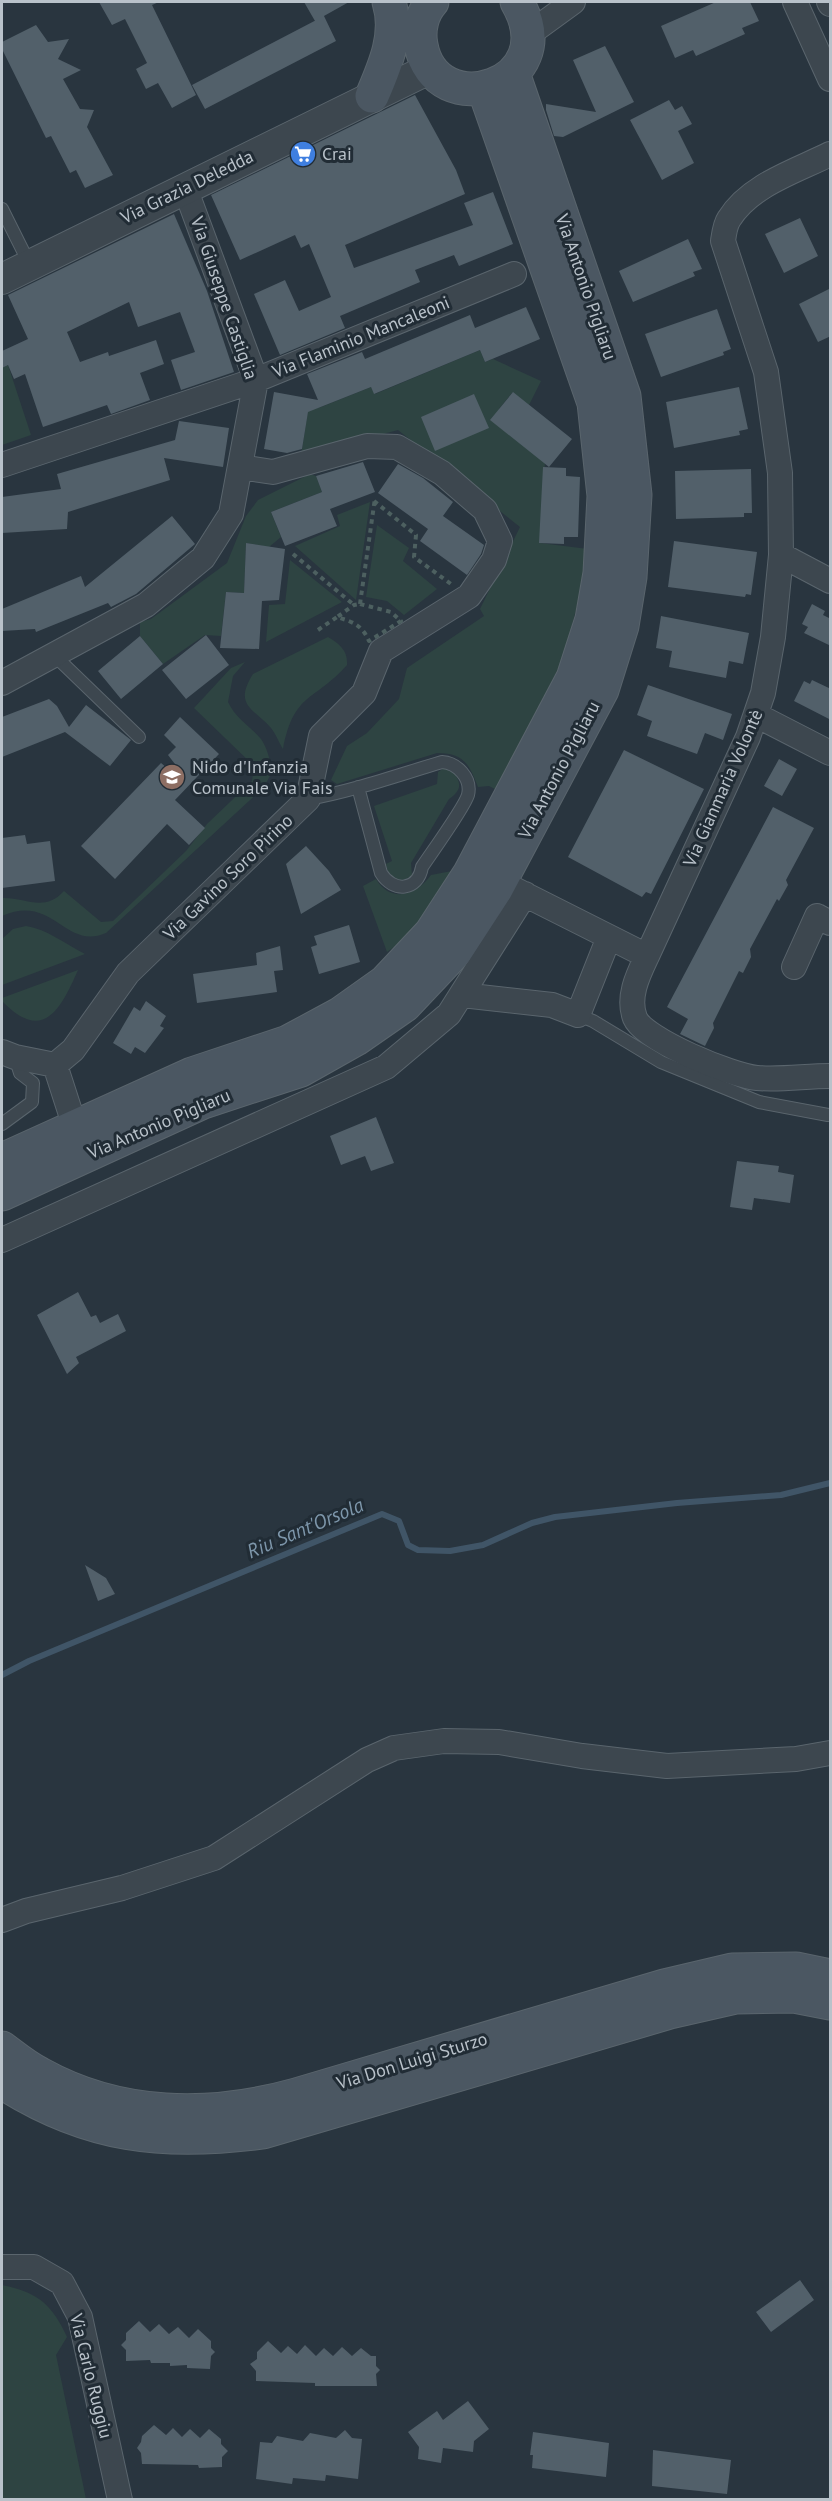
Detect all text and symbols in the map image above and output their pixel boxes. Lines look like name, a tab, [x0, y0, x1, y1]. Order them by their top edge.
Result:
supermarket icon: Crai	[288, 139, 318, 169]
place label: Crai	[322, 142, 352, 165]
street label: Via Grazia Deledda	[116, 144, 257, 229]
street label: Via Antonio Pigliaru	[550, 210, 622, 363]
street label: Via Giuseppe Castiglia	[186, 213, 263, 382]
street label: Via Flaminio Mancaleoni	[268, 290, 453, 383]
street label: Via Antonio Pigliaru	[512, 697, 605, 843]
street label: Via Gianmaria Volontè	[677, 706, 768, 871]
place label: Nido d'Infanzia Comunale Via Fais	[192, 755, 332, 799]
school or university icon: Nido d'Infanzia Comunale Via Fais	[157, 762, 187, 792]
street label: Via Gavino Soro Pirino	[157, 809, 297, 945]
street label: Via Antonio Pigliaru	[83, 1083, 234, 1164]
water label: Riu Sant'Orsola	[243, 1492, 367, 1564]
street label: Via Don Luigi Sturzo	[333, 2027, 490, 2095]
street label: Via Carlo Ruggiu	[65, 2310, 118, 2441]

